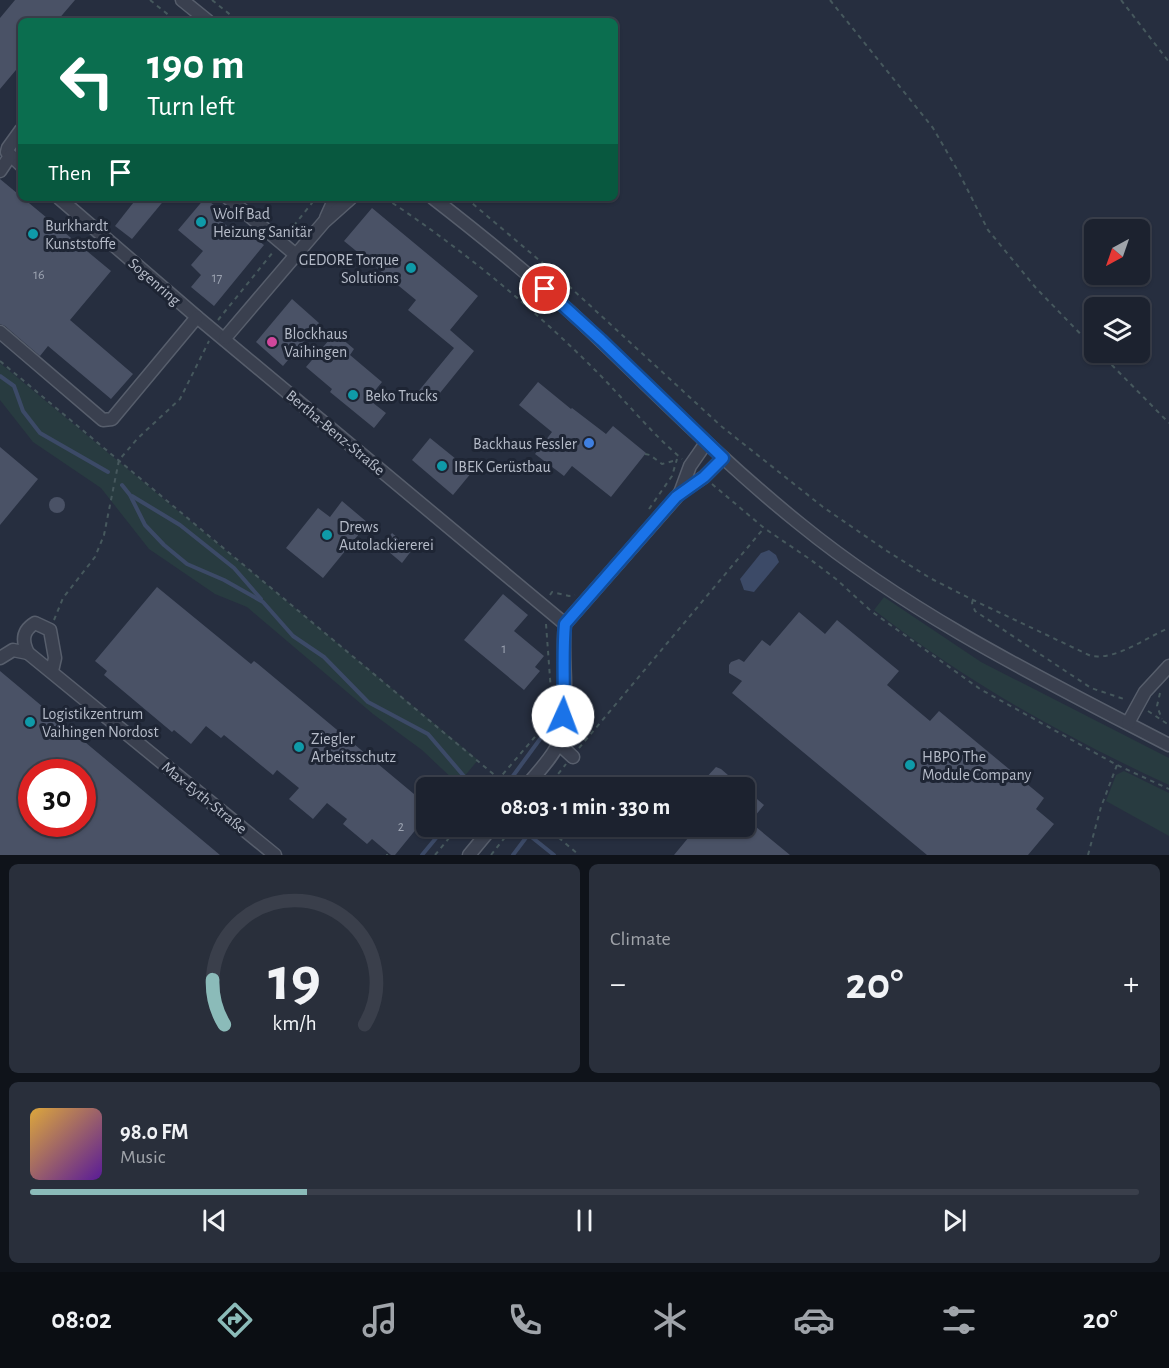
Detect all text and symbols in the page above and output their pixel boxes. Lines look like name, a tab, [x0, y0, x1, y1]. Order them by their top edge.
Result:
icon: left	[48, 42, 126, 120]
text: 190 m	[147, 44, 245, 86]
text: Turn left	[147, 93, 235, 120]
icon: arrive	[104, 156, 137, 189]
text: Then	[48, 162, 92, 184]
place label: Wolf Bad Heizung Sanitär	[213, 206, 313, 240]
marker: Wolf Bad Heizung Sanitär	[194, 215, 208, 229]
place label: Burkhardt Kunststoffe	[45, 218, 116, 252]
north arrow	[1084, 219, 1150, 285]
map controls	[1084, 219, 1150, 363]
marker: Burkhardt Kunststoffe	[26, 227, 40, 241]
place label: GEDORE Torque Solutions	[299, 252, 399, 286]
street label: Sogenring	[125, 255, 184, 309]
marker: GEDORE Torque Solutions	[404, 261, 418, 275]
pin	[519, 263, 570, 314]
house number: 16	[33, 268, 45, 282]
house number: 17	[212, 271, 222, 285]
icon: arrive	[528, 272, 561, 305]
button: layers	[1084, 297, 1150, 363]
place label: Blockhaus Vaihingen	[284, 326, 348, 360]
marker: Blockhaus Vaihingen	[265, 335, 279, 349]
street label: Bertha-Benz-Straße	[283, 387, 388, 478]
marker: Beko Trucks	[346, 388, 360, 402]
place label: Beko Trucks	[365, 388, 438, 404]
place label: Backhaus Fessler	[473, 436, 578, 452]
marker: Backhaus Fessler	[582, 436, 596, 450]
marker: IBEK Gerüstbau	[435, 459, 449, 473]
place label: IBEK Gerüstbau	[454, 459, 551, 475]
place label: Drews Autolackiererei	[339, 519, 434, 553]
marker: Drews Autolackiererei	[320, 528, 334, 542]
house number: 1	[502, 642, 506, 656]
position arrow	[531, 684, 595, 748]
place label: Logistikzentrum Vaihingen Nordost	[42, 706, 159, 740]
marker: Logistikzentrum Vaihingen Nordost	[23, 715, 37, 729]
place label: Ziegler Arbeitsschutz	[311, 731, 396, 765]
marker: Ziegler Arbeitsschutz	[292, 740, 306, 754]
place label: HBPO The Module Company	[922, 749, 1031, 784]
marker: HBPO The Module Company	[903, 758, 917, 772]
speed limit sign: 30	[18, 759, 96, 837]
street label: Max-Eyth-Straße	[158, 759, 250, 838]
text: 08:03 · 1 min · 330 m	[501, 796, 670, 818]
house number: 2	[398, 820, 404, 834]
text: Climate	[610, 929, 671, 949]
text: 19	[268, 949, 321, 1011]
text: 20°	[846, 962, 903, 1007]
text: −	[610, 968, 626, 1001]
text: +	[1123, 968, 1139, 1001]
text: km/h	[272, 1014, 317, 1035]
text: 98.0 FM	[120, 1121, 189, 1143]
text: Music	[120, 1147, 166, 1167]
icon: previous	[198, 1204, 231, 1237]
icon: pause	[568, 1204, 601, 1237]
icon: next	[938, 1204, 971, 1237]
icon: directions	[214, 1299, 256, 1341]
icon: music	[359, 1299, 401, 1341]
icon: phone	[504, 1299, 546, 1341]
icon: climate	[649, 1299, 691, 1341]
icon: car	[793, 1299, 835, 1341]
icon: filters	[938, 1299, 980, 1341]
text: 08:02	[51, 1306, 112, 1333]
text: 20°	[1083, 1306, 1118, 1333]

